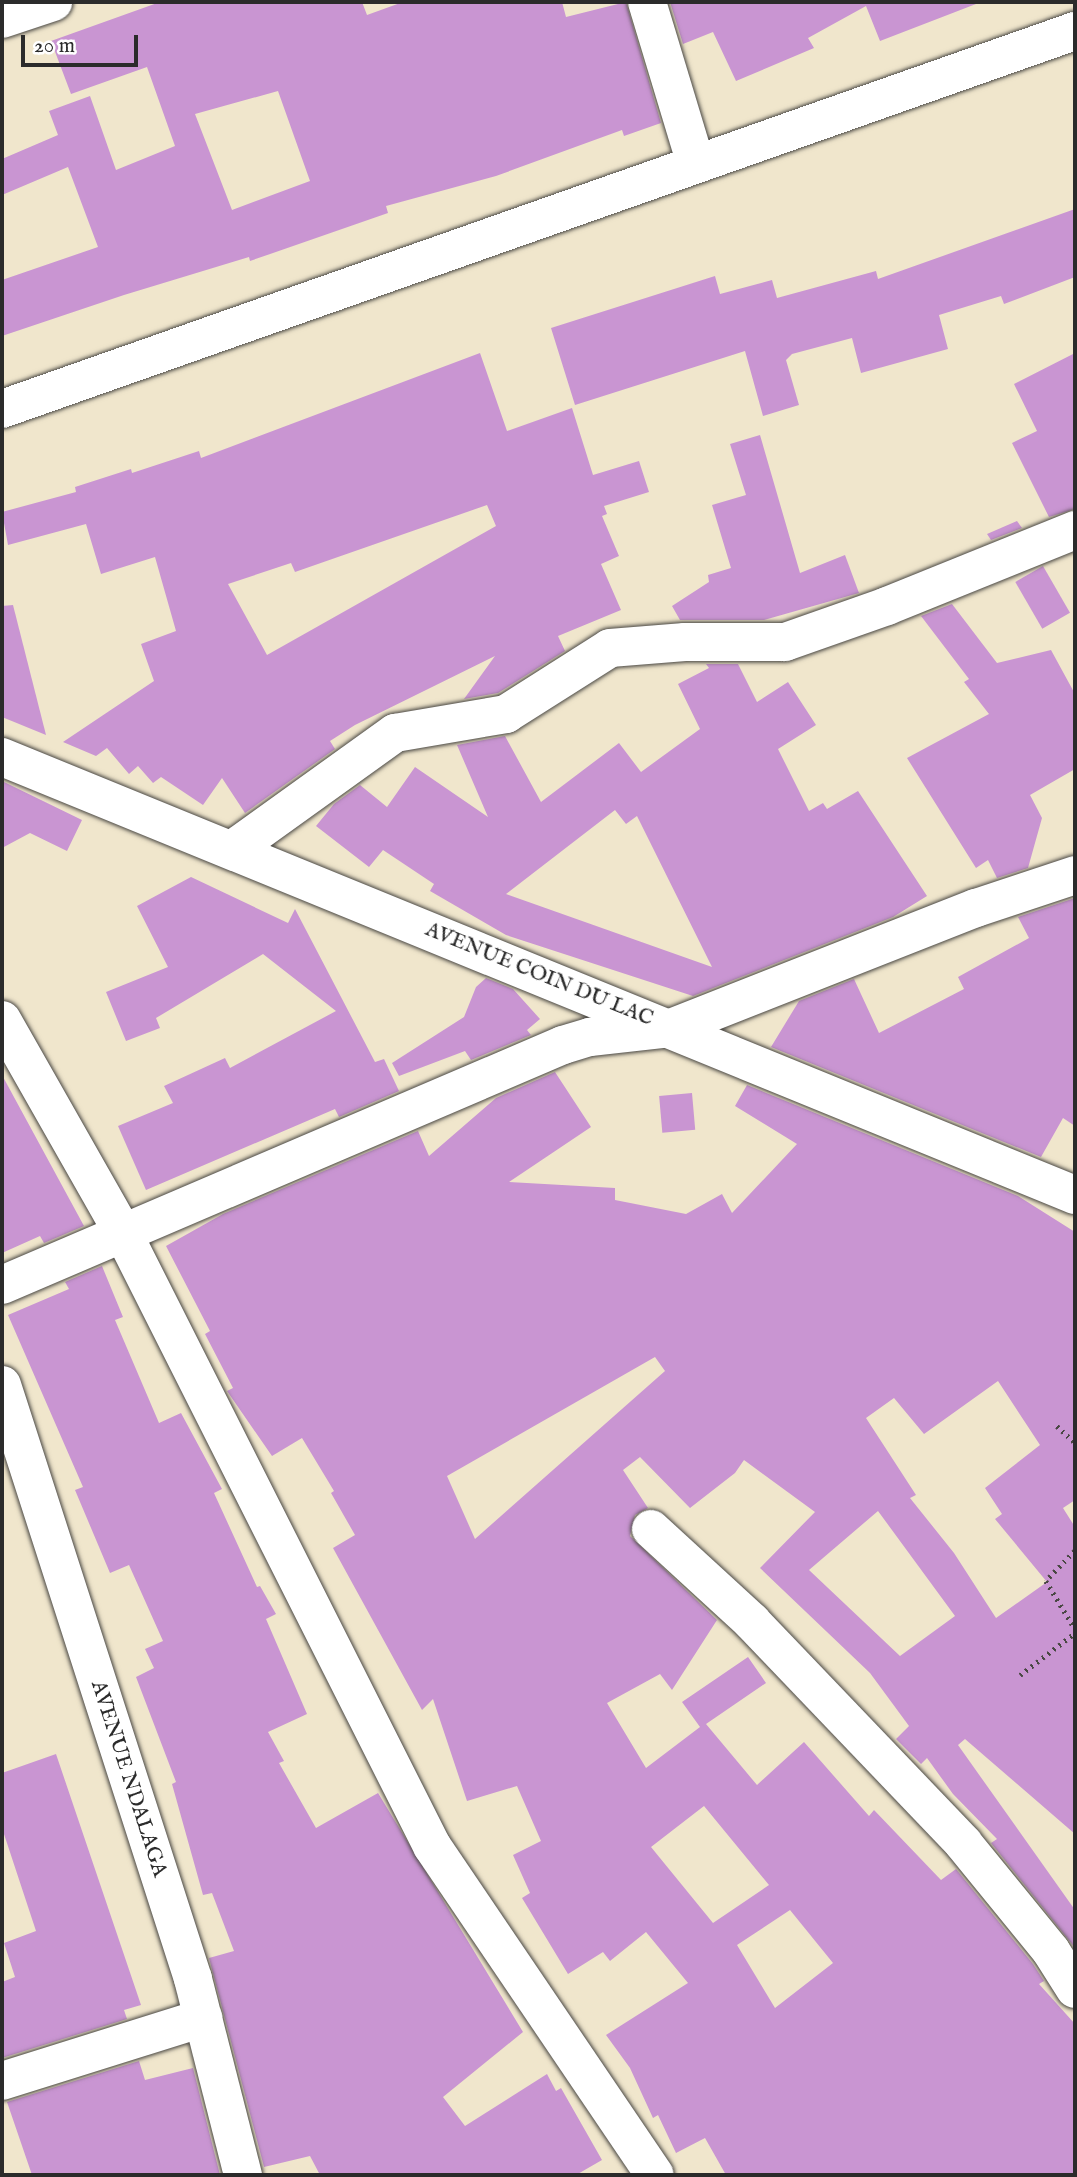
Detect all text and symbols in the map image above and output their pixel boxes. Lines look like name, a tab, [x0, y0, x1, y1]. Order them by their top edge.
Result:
scale bar	[24, 21, 142, 65]
text: 20 m	[34, 33, 75, 60]
street label: AVENUE COIN DU LAC	[421, 918, 657, 1032]
street label: AVENUE NDALAGA	[84, 1678, 172, 1880]

